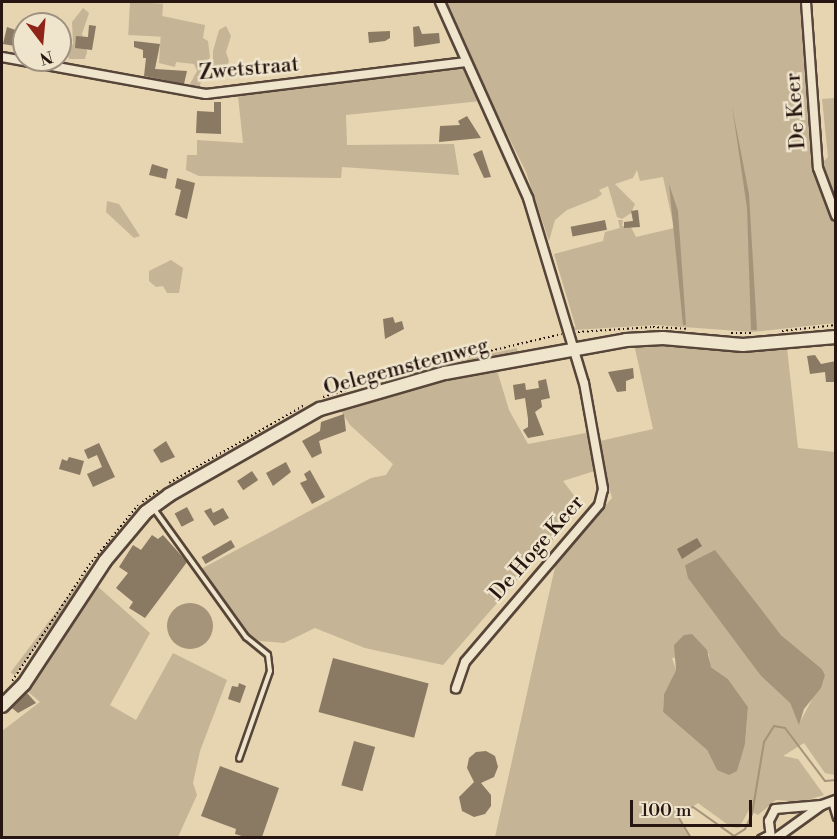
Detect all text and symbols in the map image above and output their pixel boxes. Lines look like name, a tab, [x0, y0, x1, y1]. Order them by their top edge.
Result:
north arrow	[12, 12, 72, 72]
text: N	[38, 46, 55, 69]
street label: Zwetstraat	[198, 52, 300, 86]
street label: De Keer	[781, 72, 811, 150]
street label: Oelegemsteenweg	[321, 333, 491, 401]
street label: De Hoge Keer	[485, 490, 589, 606]
scale bar	[633, 788, 754, 826]
text: 100 m	[641, 799, 692, 822]

